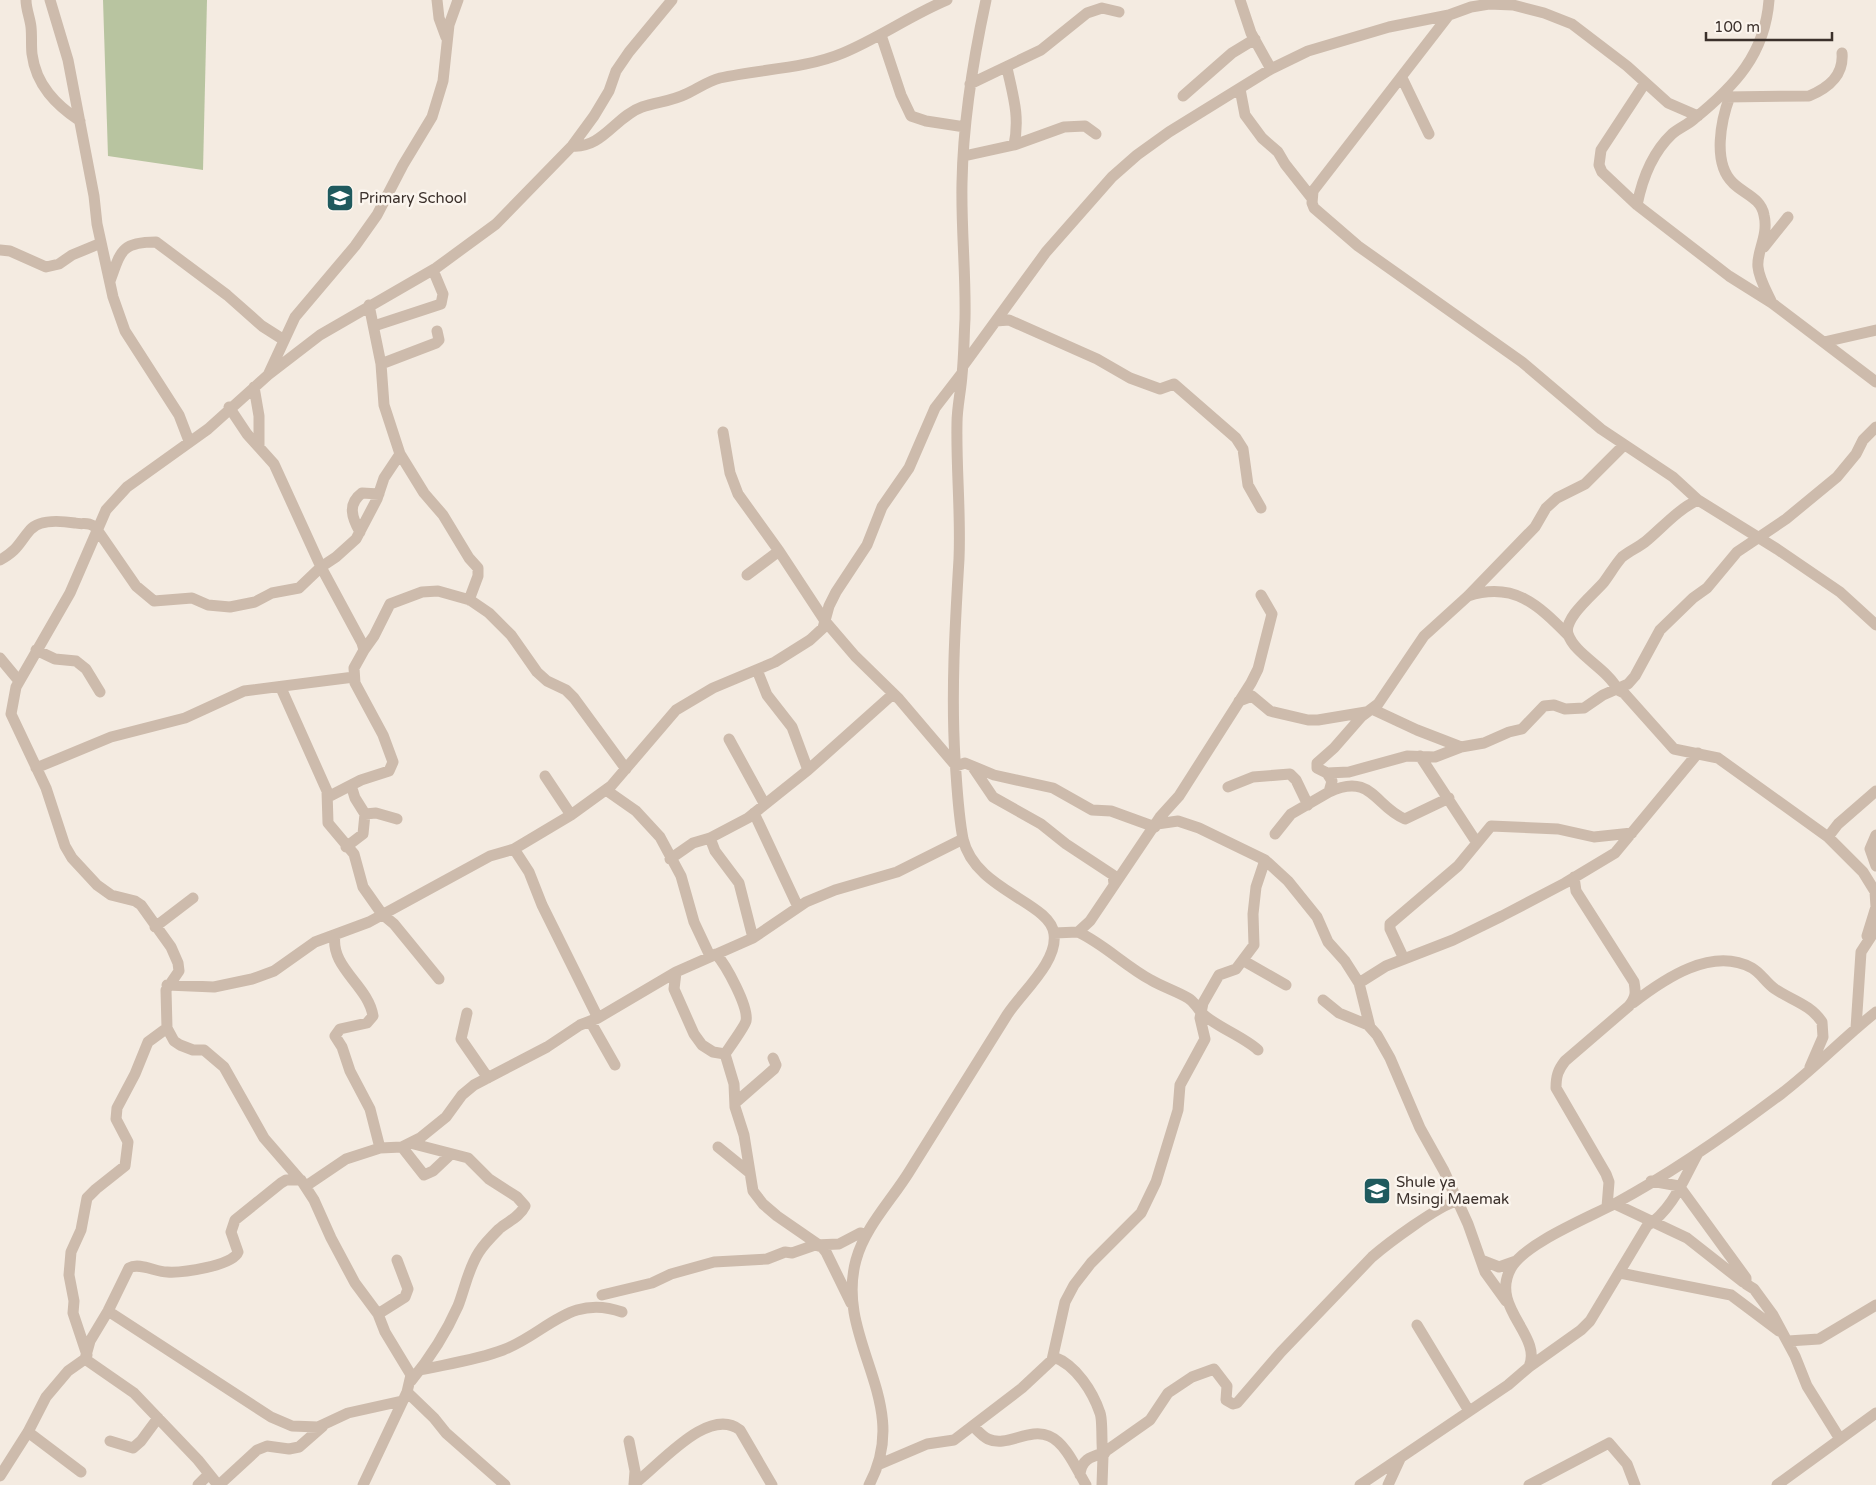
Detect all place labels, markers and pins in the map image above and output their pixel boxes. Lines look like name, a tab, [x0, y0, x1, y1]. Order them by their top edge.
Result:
school or university icon: Primary School	[325, 183, 355, 213]
place label: Primary School	[359, 189, 467, 207]
place label: Shule ya Msingi Maemak	[1396, 1173, 1509, 1208]
school or university icon: Shule ya Msingi Maemak	[1362, 1176, 1392, 1206]

